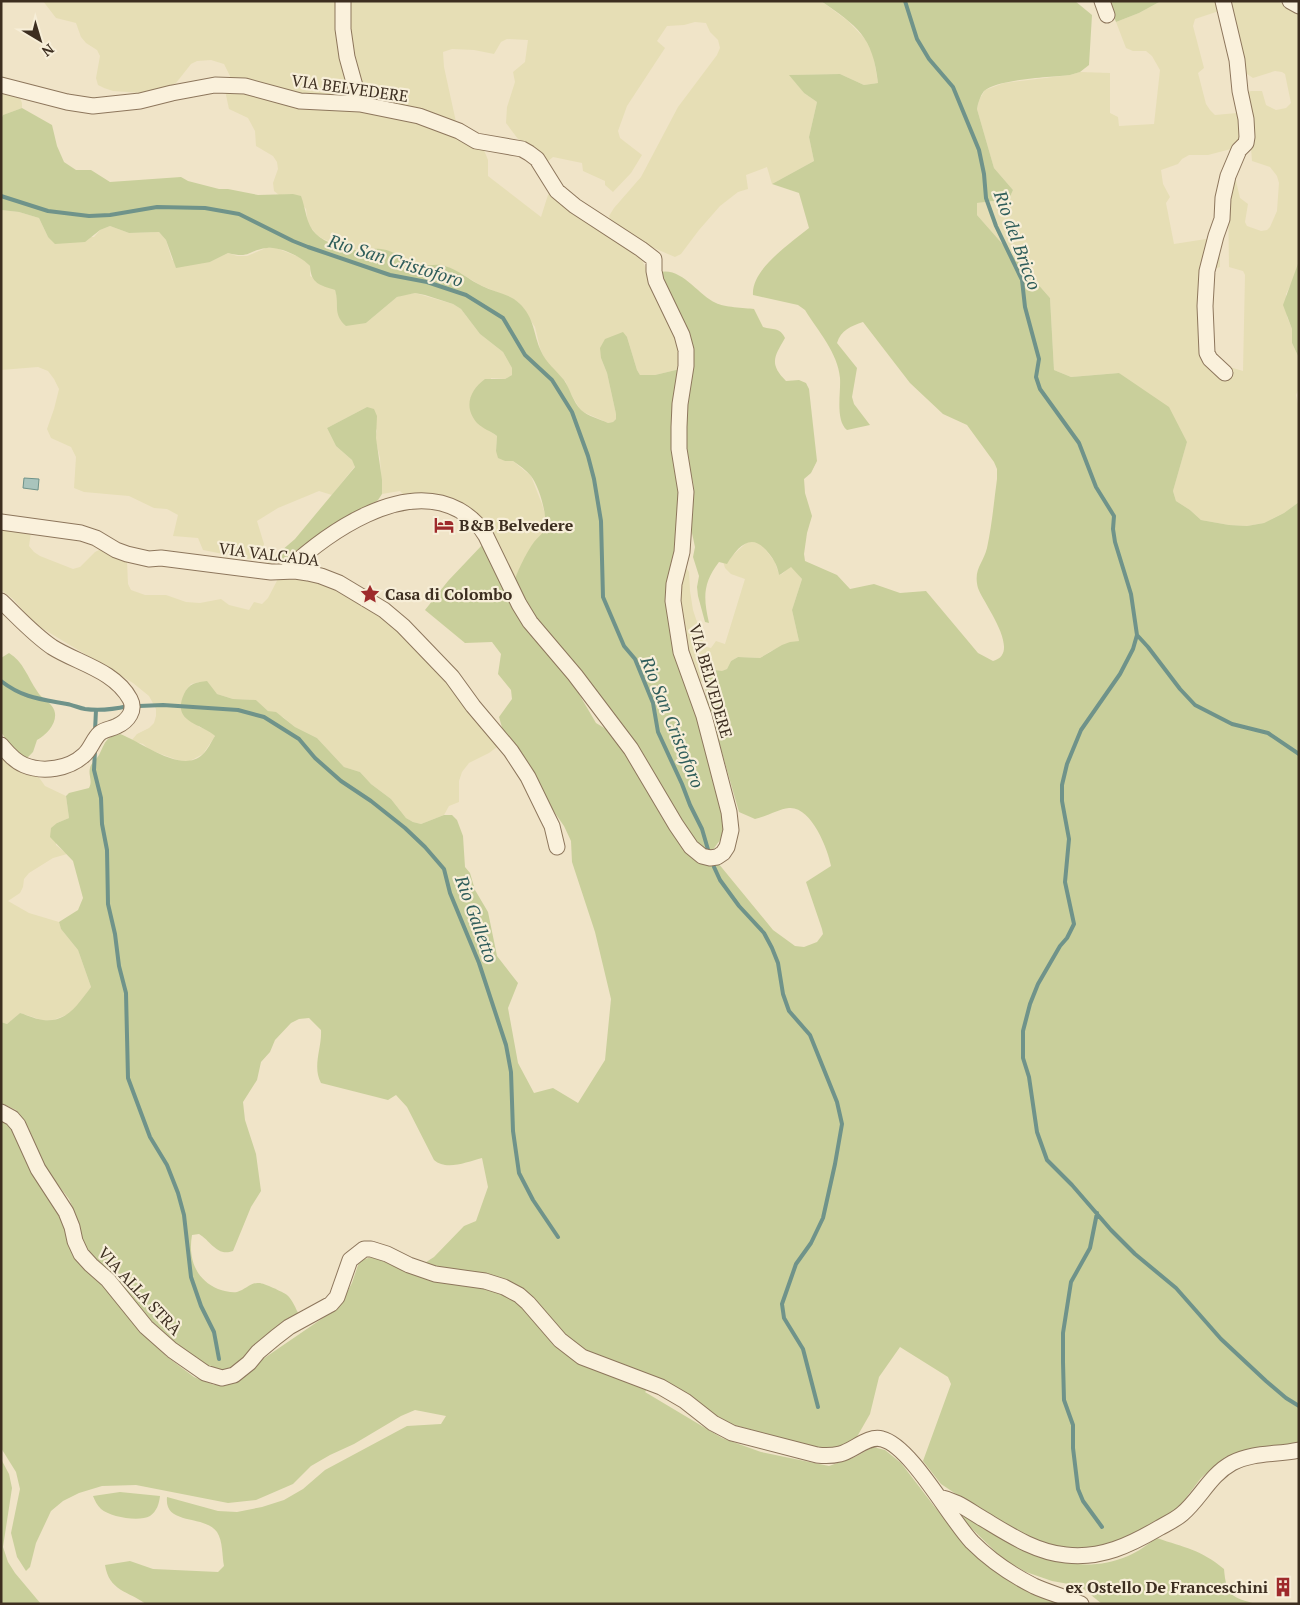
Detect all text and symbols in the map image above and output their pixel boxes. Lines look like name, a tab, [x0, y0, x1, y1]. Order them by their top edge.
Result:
north arrow	[15, 15, 65, 65]
text: N	[38, 40, 58, 62]
street label: VIA BELVEDERE	[290, 69, 410, 107]
water label: Rio del Bricco	[989, 186, 1047, 293]
water label: Rio San Cristoforo	[325, 228, 466, 292]
hotel icon: B&B Belvedere	[433, 514, 455, 536]
place label: B&B Belvedere	[459, 514, 574, 536]
street label: VIA VALCADA	[217, 537, 321, 571]
place icon: Casa di Colombo	[359, 583, 381, 605]
place label: Casa di Colombo	[385, 583, 513, 605]
street label: VIA BELVEDERE	[684, 621, 738, 741]
water label: Rio San Cristoforo	[635, 652, 710, 791]
water label: Rio Galletto	[450, 871, 504, 966]
street label: VIA ALLA STRÀ	[93, 1242, 187, 1340]
place label: ex Ostello De Franceschini	[1065, 1576, 1268, 1598]
building icon: ex Ostello De Franceschini	[1272, 1576, 1294, 1598]

